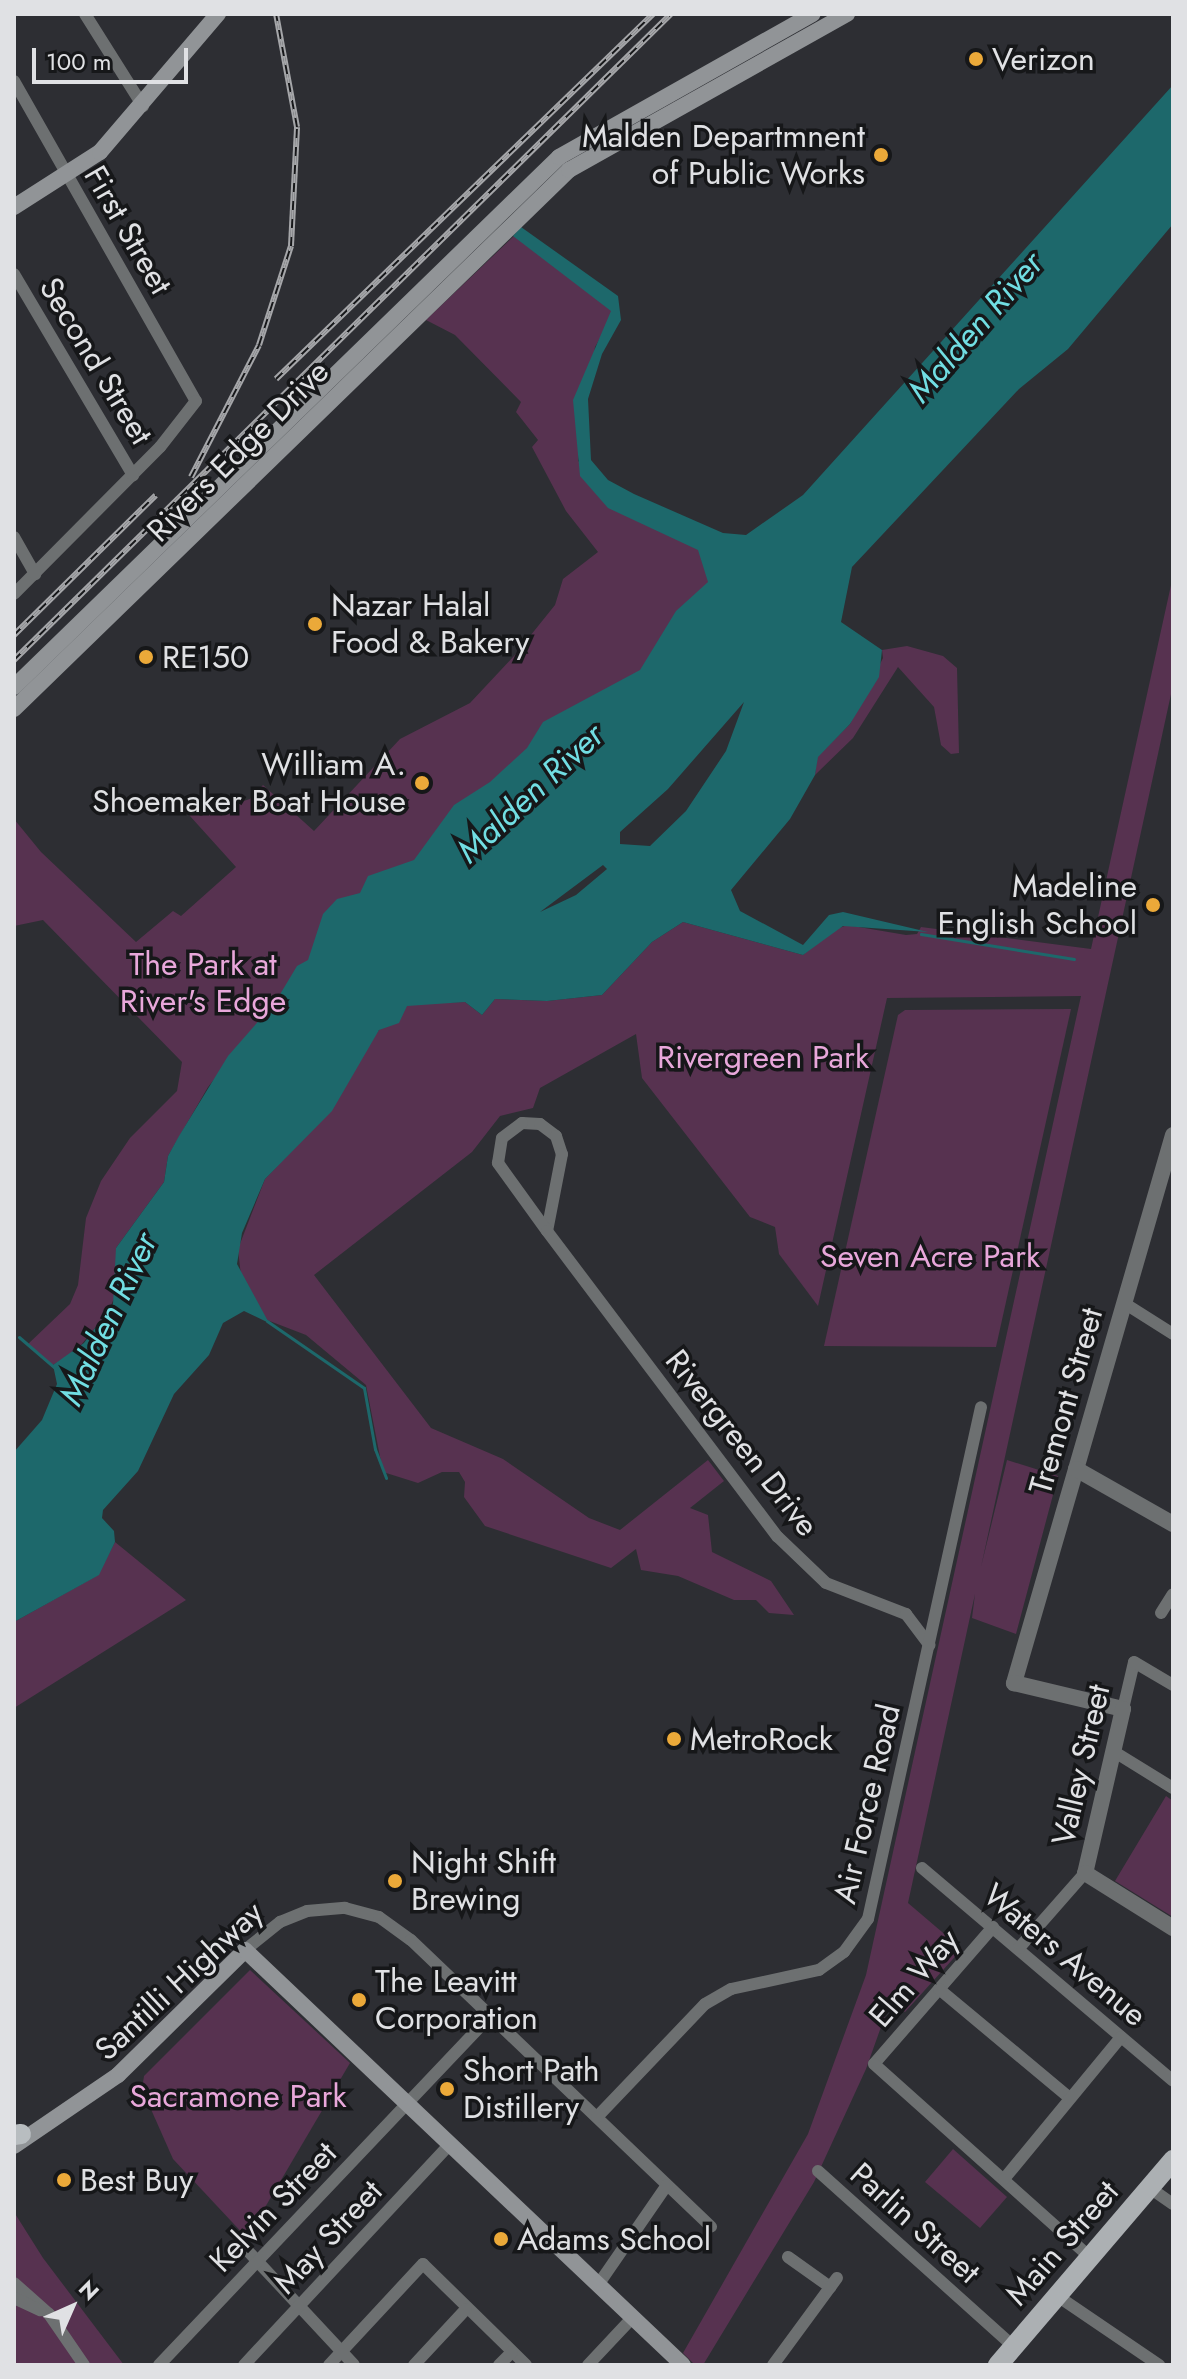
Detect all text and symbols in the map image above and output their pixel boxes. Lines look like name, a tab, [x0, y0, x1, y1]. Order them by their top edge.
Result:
scale bar	[36, 32, 192, 82]
place label: Verizon	[992, 40, 1095, 78]
text: 100 m	[46, 44, 112, 79]
marker: Verizon	[967, 50, 985, 68]
place label: Malden Departmnent of Public Works	[582, 118, 865, 193]
marker: Malden Departmnent of Public Works	[872, 146, 890, 164]
street label: First Street	[76, 159, 180, 301]
water label: Malden River	[899, 244, 1051, 410]
street label: Second Street	[31, 271, 161, 451]
street label: Rivers Edge Drive	[139, 352, 337, 550]
place label: Nazar Halal Food & Bakery	[331, 587, 529, 662]
marker: Nazar Halal Food & Bakery	[306, 615, 324, 633]
place label: RE150	[162, 638, 249, 676]
marker: RE150	[137, 648, 155, 666]
water label: Malden River	[448, 715, 612, 871]
place label: William A. Shoemaker Boat House	[92, 746, 406, 821]
marker: William A. Shoemaker Boat House	[413, 774, 431, 792]
place label: Madeline English School	[937, 868, 1137, 943]
marker: Madeline English School	[1144, 896, 1162, 914]
park label: The Park at River's Edge	[120, 946, 286, 1021]
park label: Rivergreen Park	[657, 1038, 869, 1076]
water label: Malden River	[50, 1226, 166, 1412]
park label: Seven Acre Park	[820, 1237, 1040, 1275]
street label: Tremont Street	[1021, 1303, 1111, 1499]
street label: Rivergreen Drive	[657, 1342, 827, 1544]
street label: Valley Street	[1044, 1681, 1118, 1849]
street label: Air Force Road	[825, 1701, 909, 1907]
place label: MetroRock	[690, 1720, 833, 1758]
marker: MetroRock	[665, 1730, 683, 1748]
place label: Night Shift Brewing	[411, 1844, 556, 1919]
marker: Night Shift Brewing	[386, 1872, 404, 1890]
street label: Waters Avenue	[976, 1876, 1154, 2034]
street label: Santilli Highway	[87, 1893, 271, 2069]
street label: Elm Way	[861, 1921, 967, 2035]
place label: The Leavitt Corporation	[375, 1963, 538, 2038]
marker: The Leavitt Corporation	[350, 1991, 368, 2009]
place label: Short Path Distillery	[463, 2052, 600, 2127]
park label: Sacramone Park	[130, 2077, 346, 2115]
marker: Short Path Distillery	[438, 2080, 456, 2098]
street label: Kelvin Street	[201, 2134, 345, 2280]
street label: Parlin Street	[842, 2155, 988, 2291]
place label: Best Buy	[80, 2161, 193, 2199]
marker: Best Buy	[55, 2171, 73, 2189]
street label: May Street	[266, 2172, 390, 2302]
street label: Main Street	[998, 2173, 1126, 2313]
place label: Adams School	[517, 2220, 711, 2258]
marker: Adams School	[492, 2230, 510, 2248]
north arrow	[32, 2267, 112, 2347]
text: N	[71, 2273, 106, 2308]

